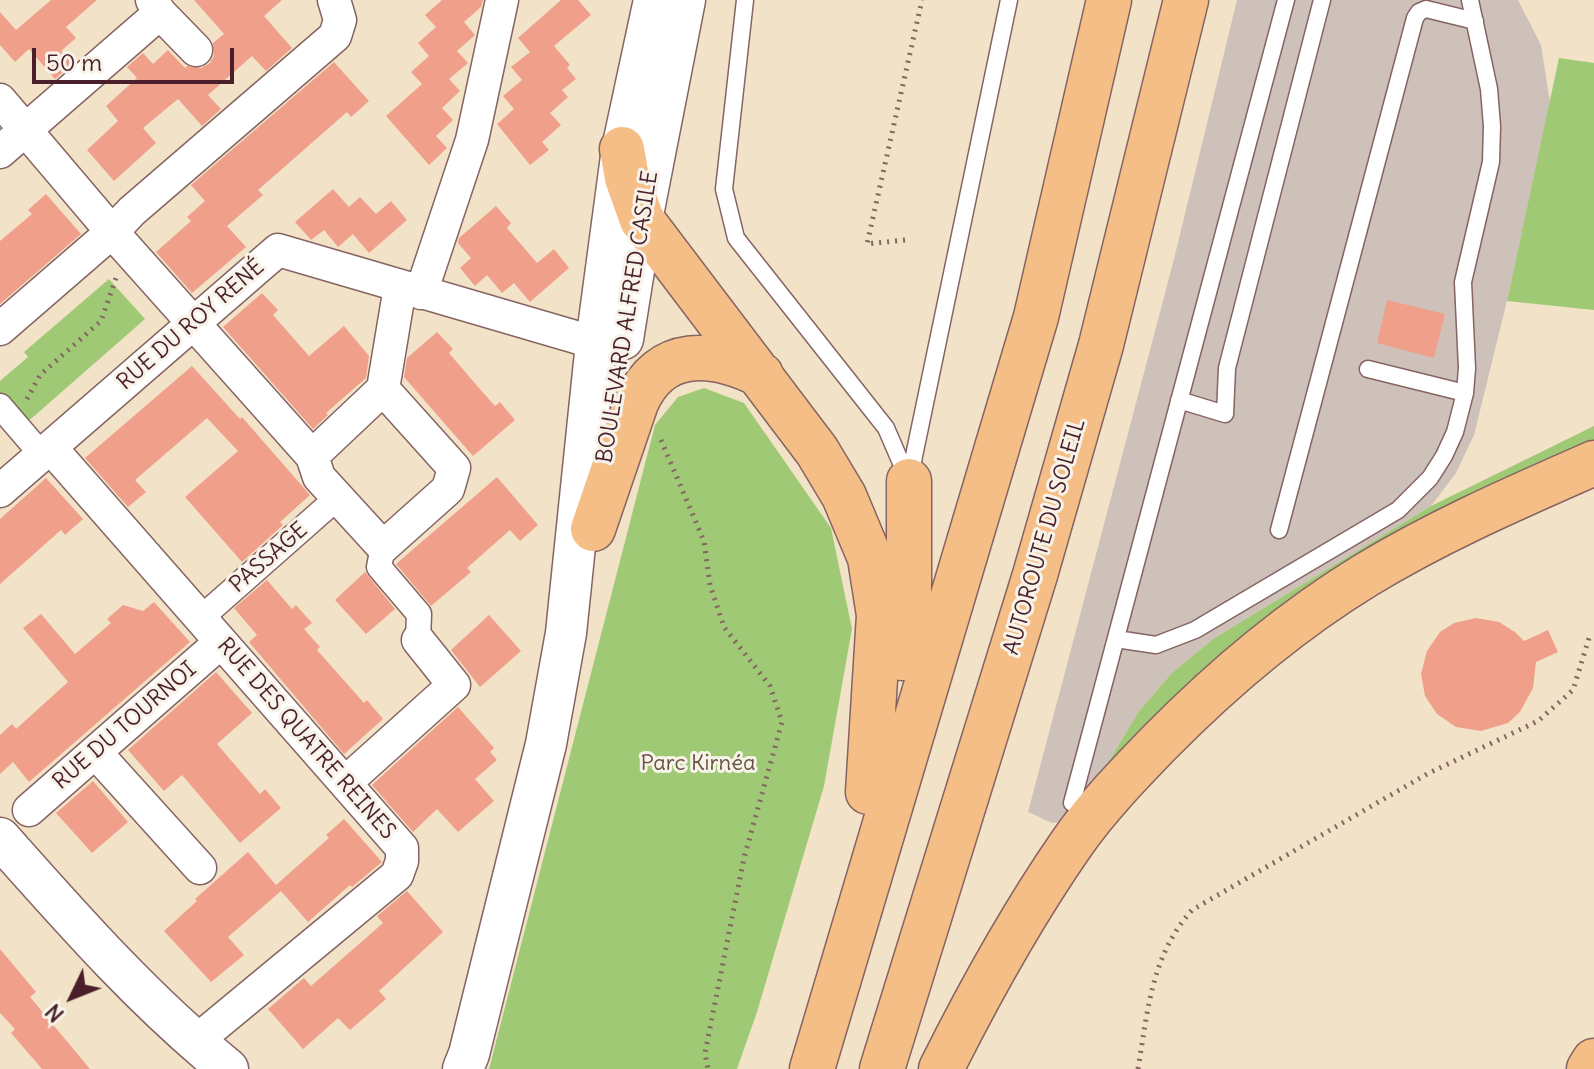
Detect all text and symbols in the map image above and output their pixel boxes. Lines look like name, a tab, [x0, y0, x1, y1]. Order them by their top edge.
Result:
scale bar	[36, 32, 238, 82]
text: 50 m	[46, 47, 102, 77]
street label: BOULEVARD ALFRED CASILE	[592, 169, 664, 465]
street label: RUE DU ROY RENÉ	[112, 254, 270, 396]
street label: AUTOROUTE DU SOLEIL	[999, 416, 1091, 658]
street label: PASSAGE	[225, 517, 313, 599]
street label: RUE DES QUATRE REINES	[211, 633, 401, 845]
street label: RUE DU TOURNOI	[48, 657, 202, 795]
park label: Parc Kirnéa	[640, 751, 756, 777]
north arrow	[32, 957, 112, 1037]
text: N	[39, 998, 70, 1028]

